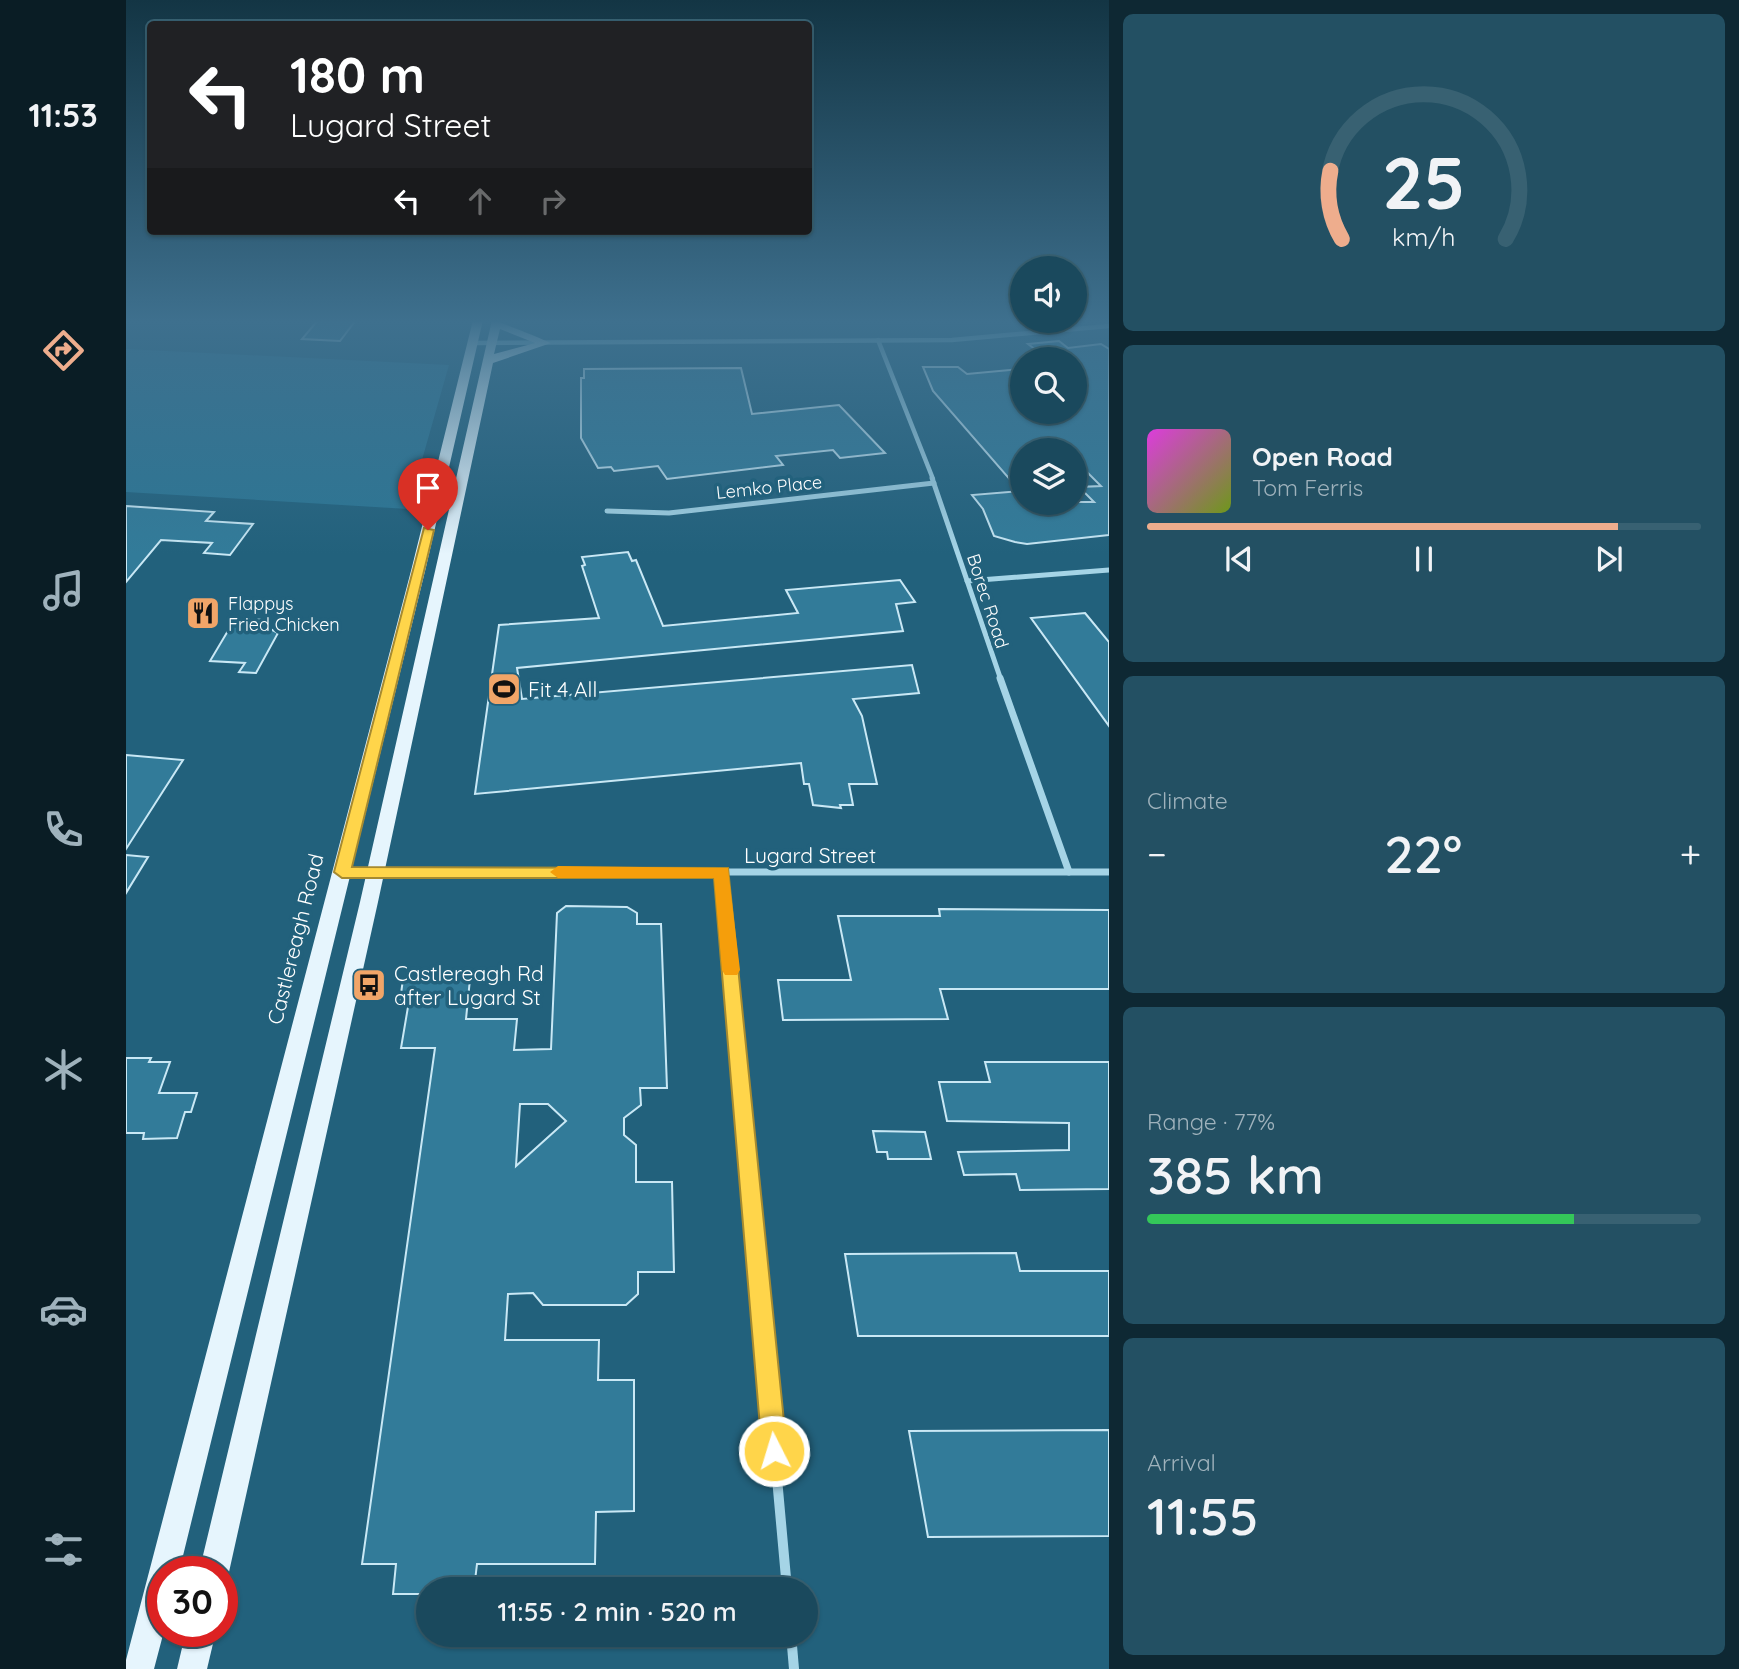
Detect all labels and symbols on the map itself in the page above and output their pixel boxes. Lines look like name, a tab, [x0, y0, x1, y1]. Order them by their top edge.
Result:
pin	[398, 458, 458, 530]
street label: Lemko Place	[715, 470, 823, 504]
street label: Borec Road	[962, 551, 1014, 651]
place label: Flappys Fried Chicken	[228, 592, 340, 636]
restaurant icon: Flappys Fried Chicken	[184, 594, 222, 632]
sports icon: Fit 4 All	[485, 670, 523, 708]
place label: Fit 4 All	[528, 676, 597, 702]
street label: Lugard Street	[744, 842, 876, 868]
street label: Castlereagh Road	[261, 851, 329, 1027]
place label: Castlereagh Rd after Lugard St	[394, 960, 544, 1010]
bus stop icon: Castlereagh Rd after Lugard St	[350, 966, 388, 1004]
position arrow	[737, 1414, 811, 1488]
speed limit sign: 30	[147, 1556, 238, 1647]

